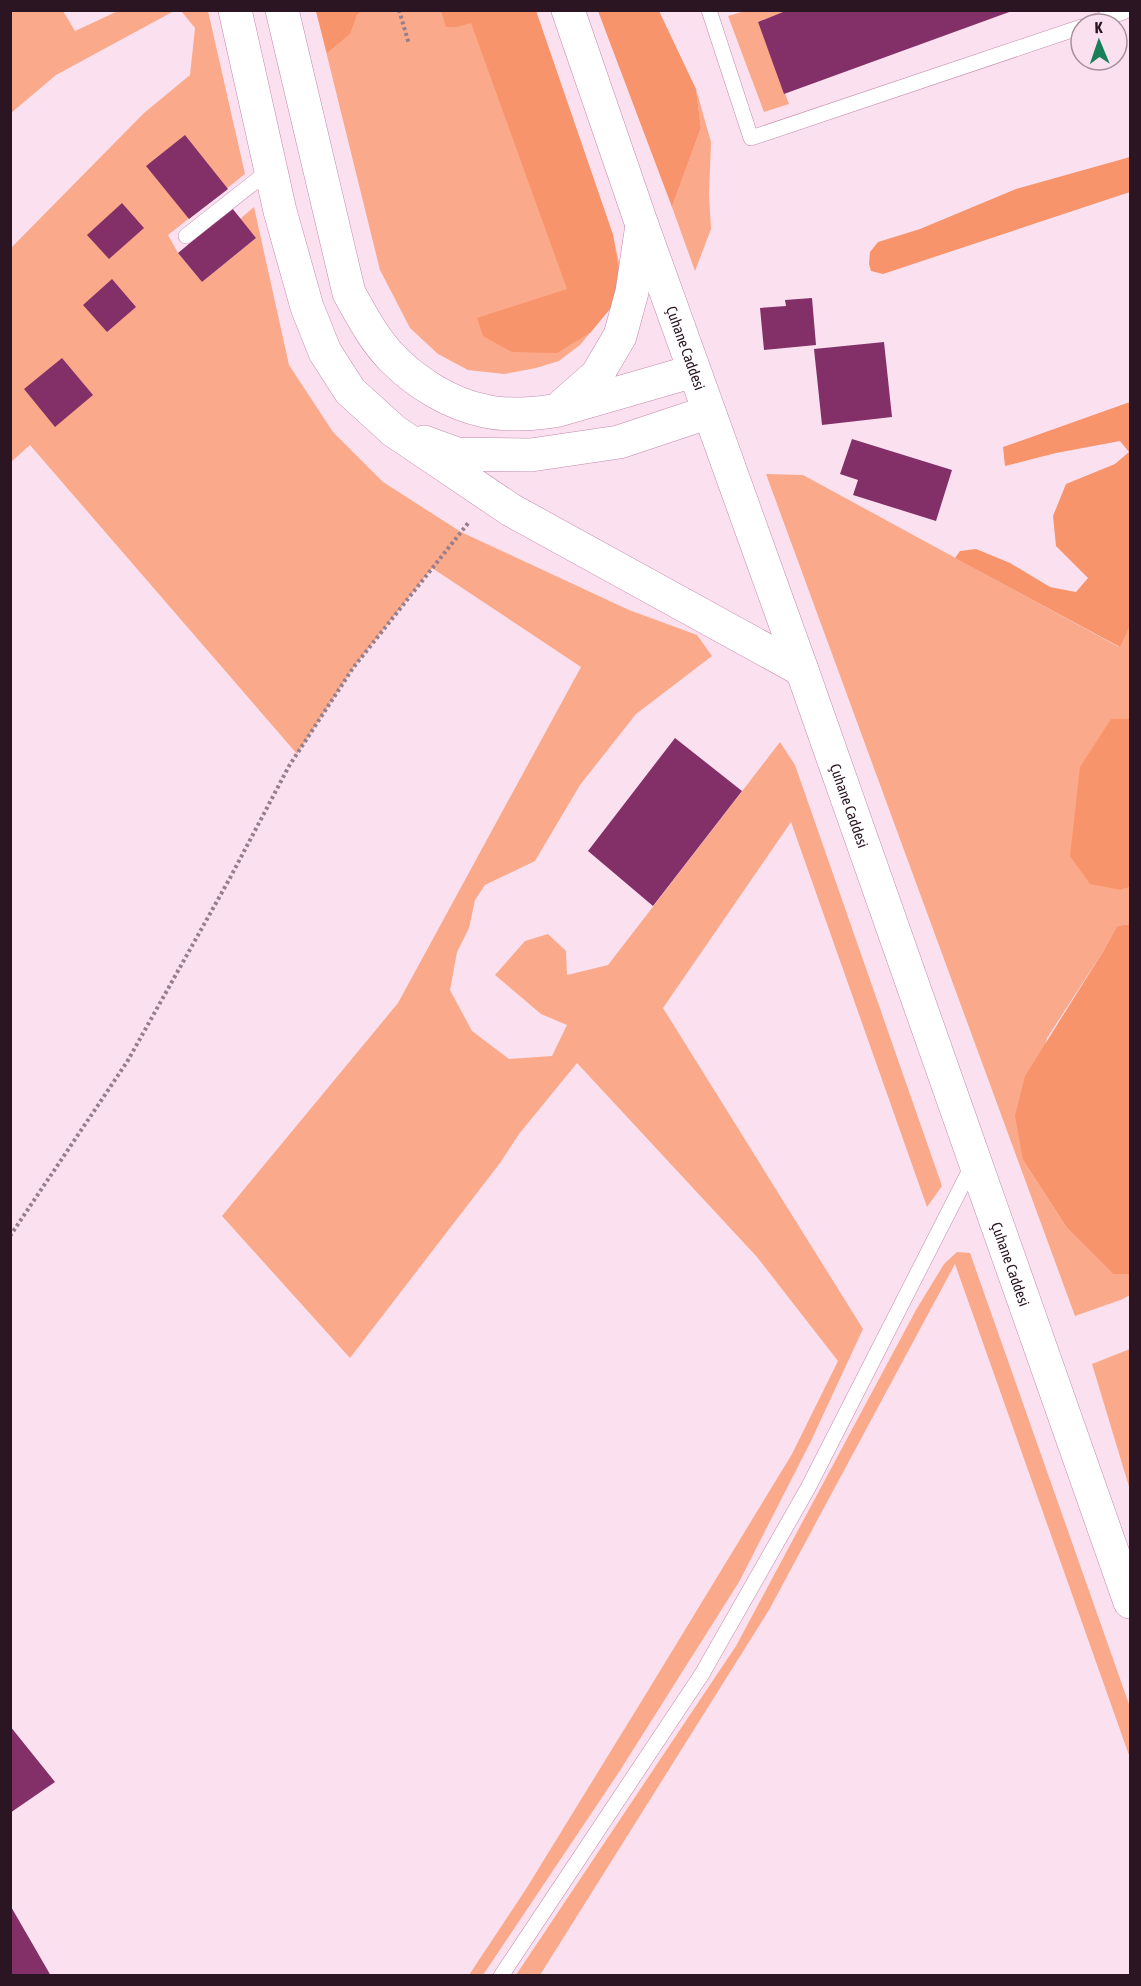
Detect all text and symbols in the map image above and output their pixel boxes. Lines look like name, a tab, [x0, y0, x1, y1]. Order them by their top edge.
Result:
north arrow	[1069, 12, 1129, 72]
text: K	[1094, 18, 1103, 36]
street label: Çuhane Caddesi	[663, 304, 709, 392]
street label: Çuhane Caddesi	[827, 761, 872, 850]
street label: Çuhane Caddesi	[988, 1220, 1034, 1308]

